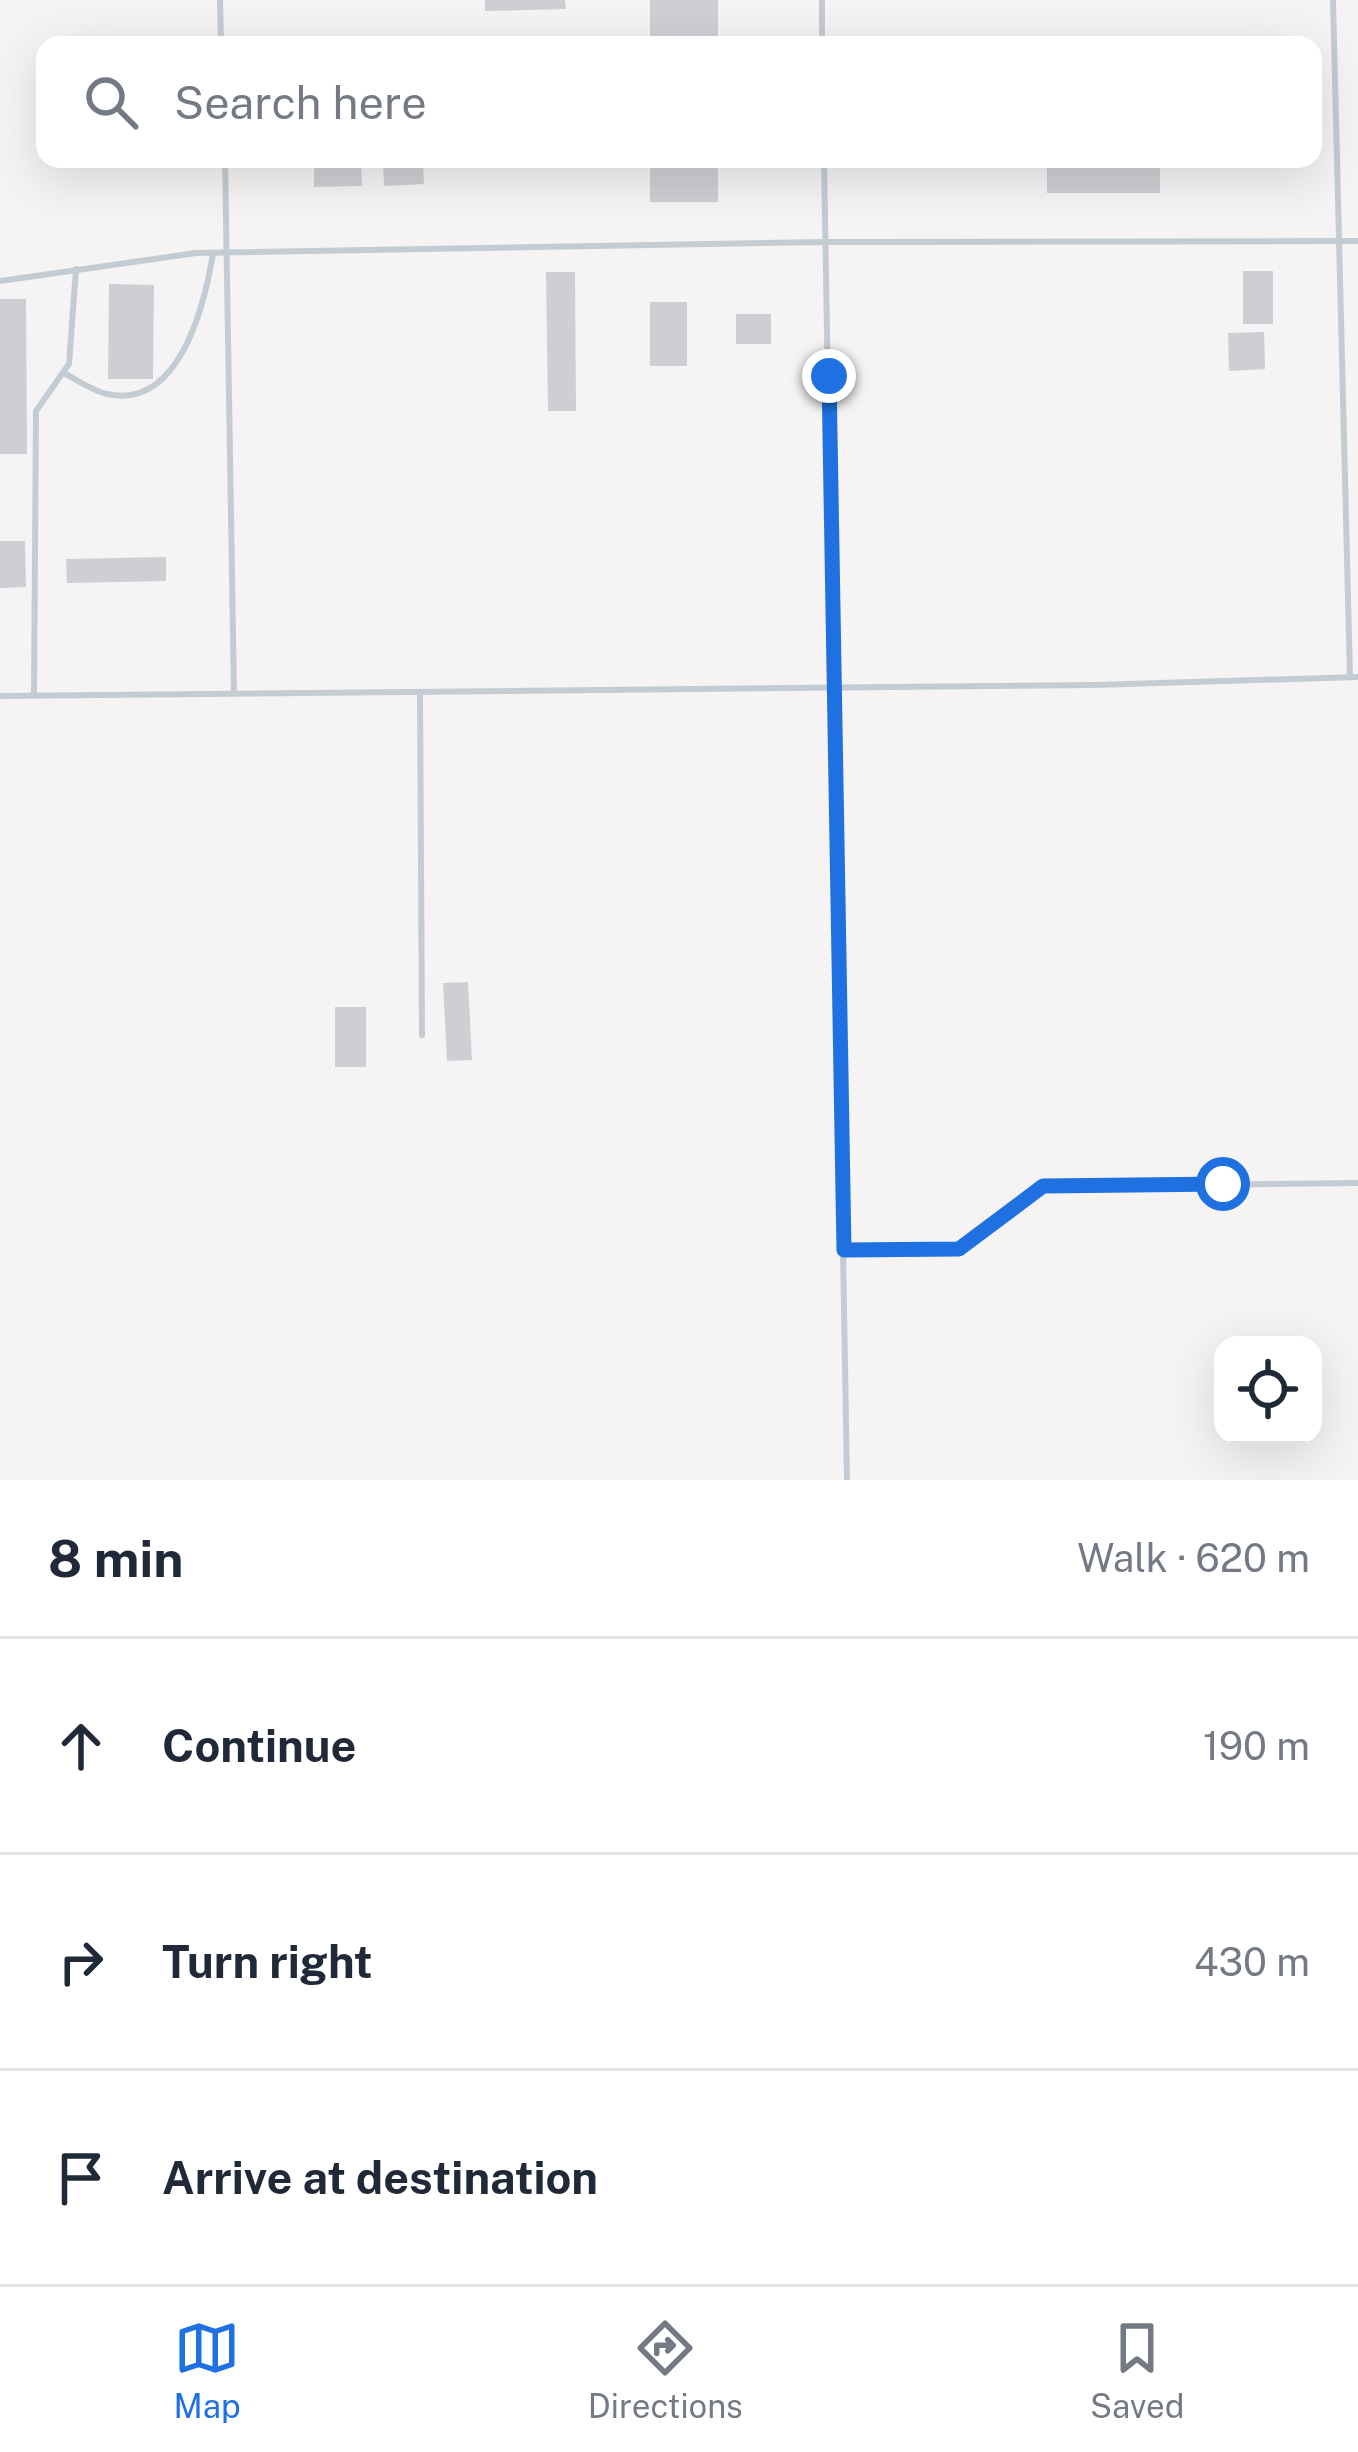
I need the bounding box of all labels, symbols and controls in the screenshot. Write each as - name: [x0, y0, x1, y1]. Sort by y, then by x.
- search box: [36, 36, 1322, 168]
- icon: search: [78, 69, 144, 135]
- text: Search here: [174, 76, 427, 129]
- route end: [802, 349, 856, 403]
- route start: [1196, 1157, 1250, 1211]
- map controls: [1214, 1336, 1322, 1444]
- button: locate: [1214, 1336, 1322, 1444]
- text: 8 min: [48, 1529, 183, 1588]
- text: Walk · 620 m: [1077, 1535, 1310, 1581]
- icon: ahead: [48, 1713, 114, 1779]
- text: Continue: [162, 1719, 356, 1772]
- text: 190 m: [1203, 1723, 1310, 1769]
- icon: right: [48, 1929, 114, 1995]
- text: Turn right: [162, 1935, 373, 1988]
- text: 430 m: [1194, 1939, 1310, 1985]
- icon: arrive: [48, 2145, 114, 2211]
- text: Arrive at destination: [162, 2151, 598, 2204]
- tab: Map: [174, 2315, 241, 2425]
- tab: Directions: [588, 2315, 743, 2425]
- tab: Saved: [1090, 2315, 1184, 2425]

